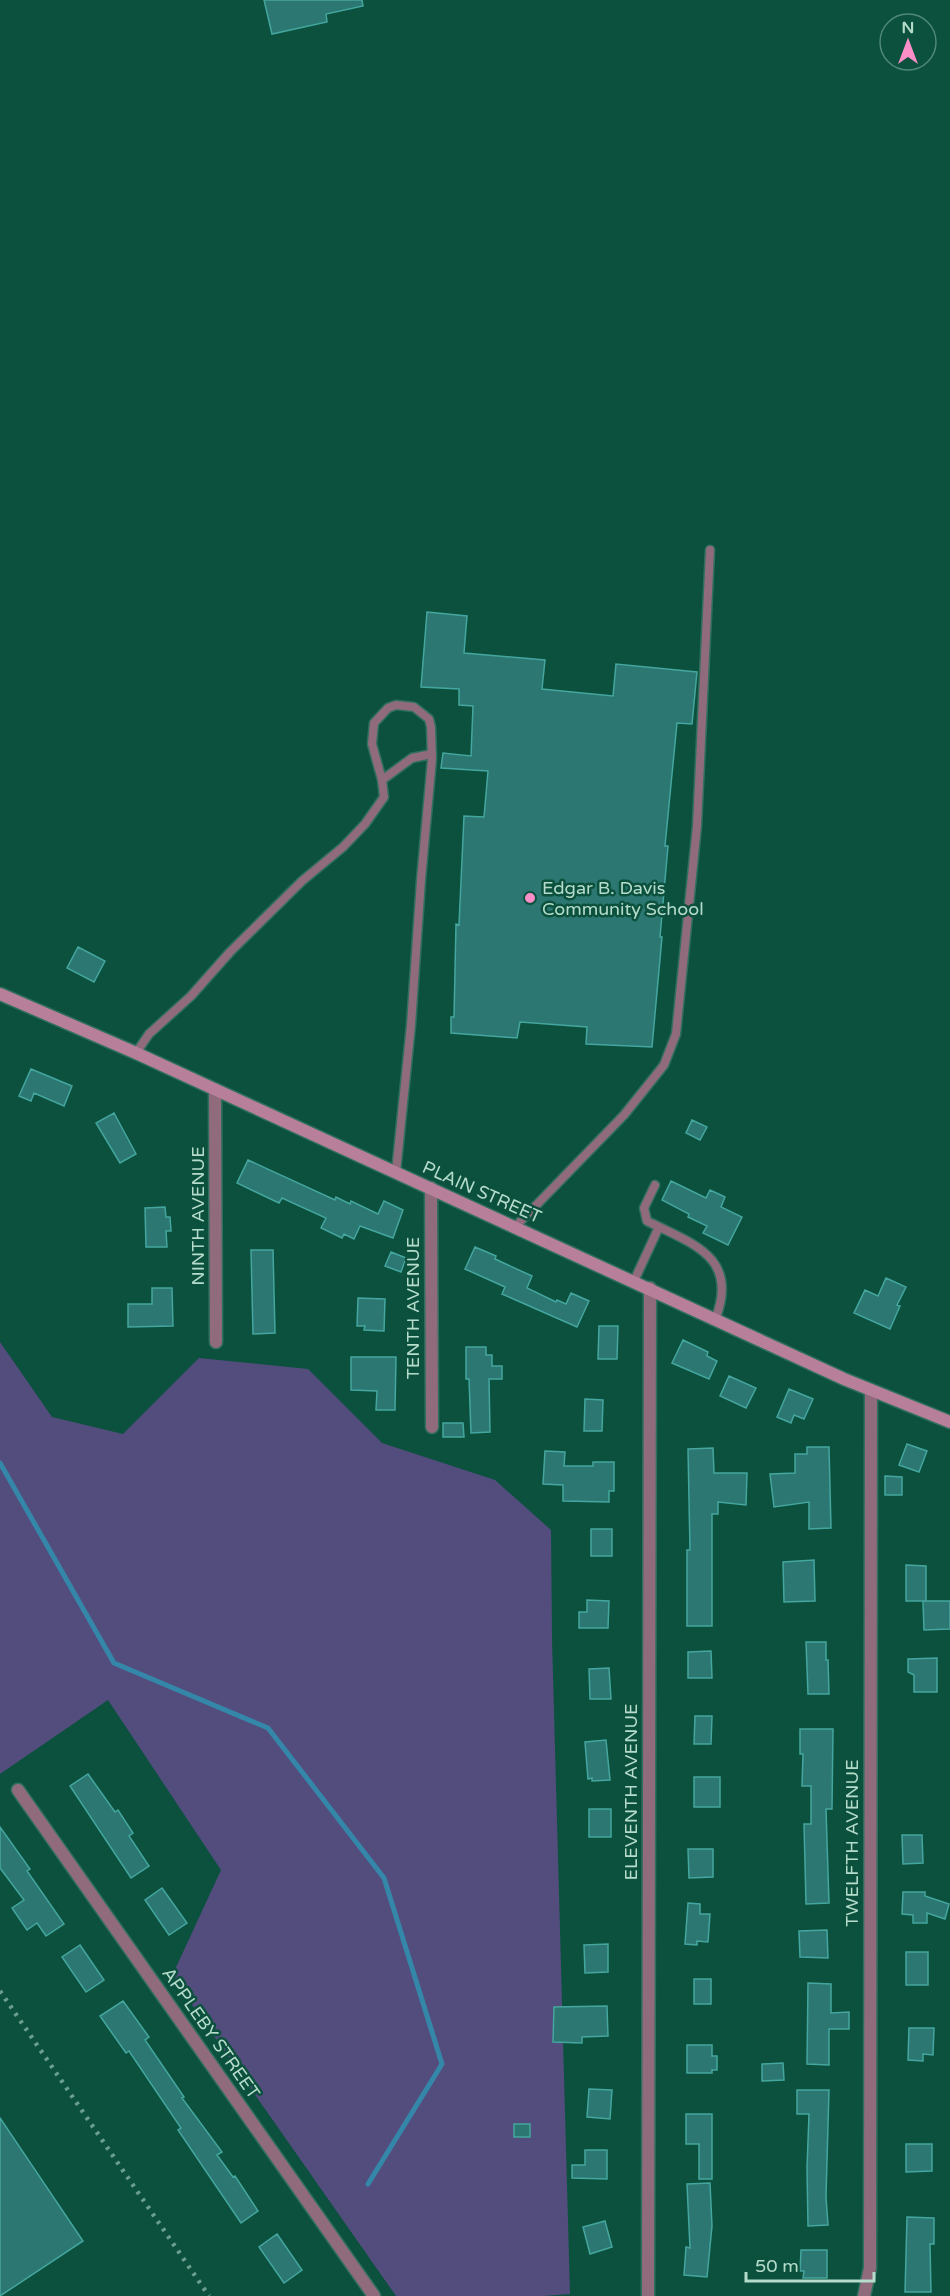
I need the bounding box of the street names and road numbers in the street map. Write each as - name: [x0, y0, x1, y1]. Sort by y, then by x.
- street label: NINTH AVENUE: [187, 1146, 209, 1286]
- street label: PLAIN STREET: [419, 1156, 545, 1228]
- street label: TENTH AVENUE: [402, 1237, 424, 1379]
- street label: ELEVENTH AVENUE: [620, 1703, 642, 1881]
- street label: TWELFTH AVENUE: [841, 1759, 863, 1927]
- street label: APPLEBY STREET: [157, 1963, 265, 2103]

